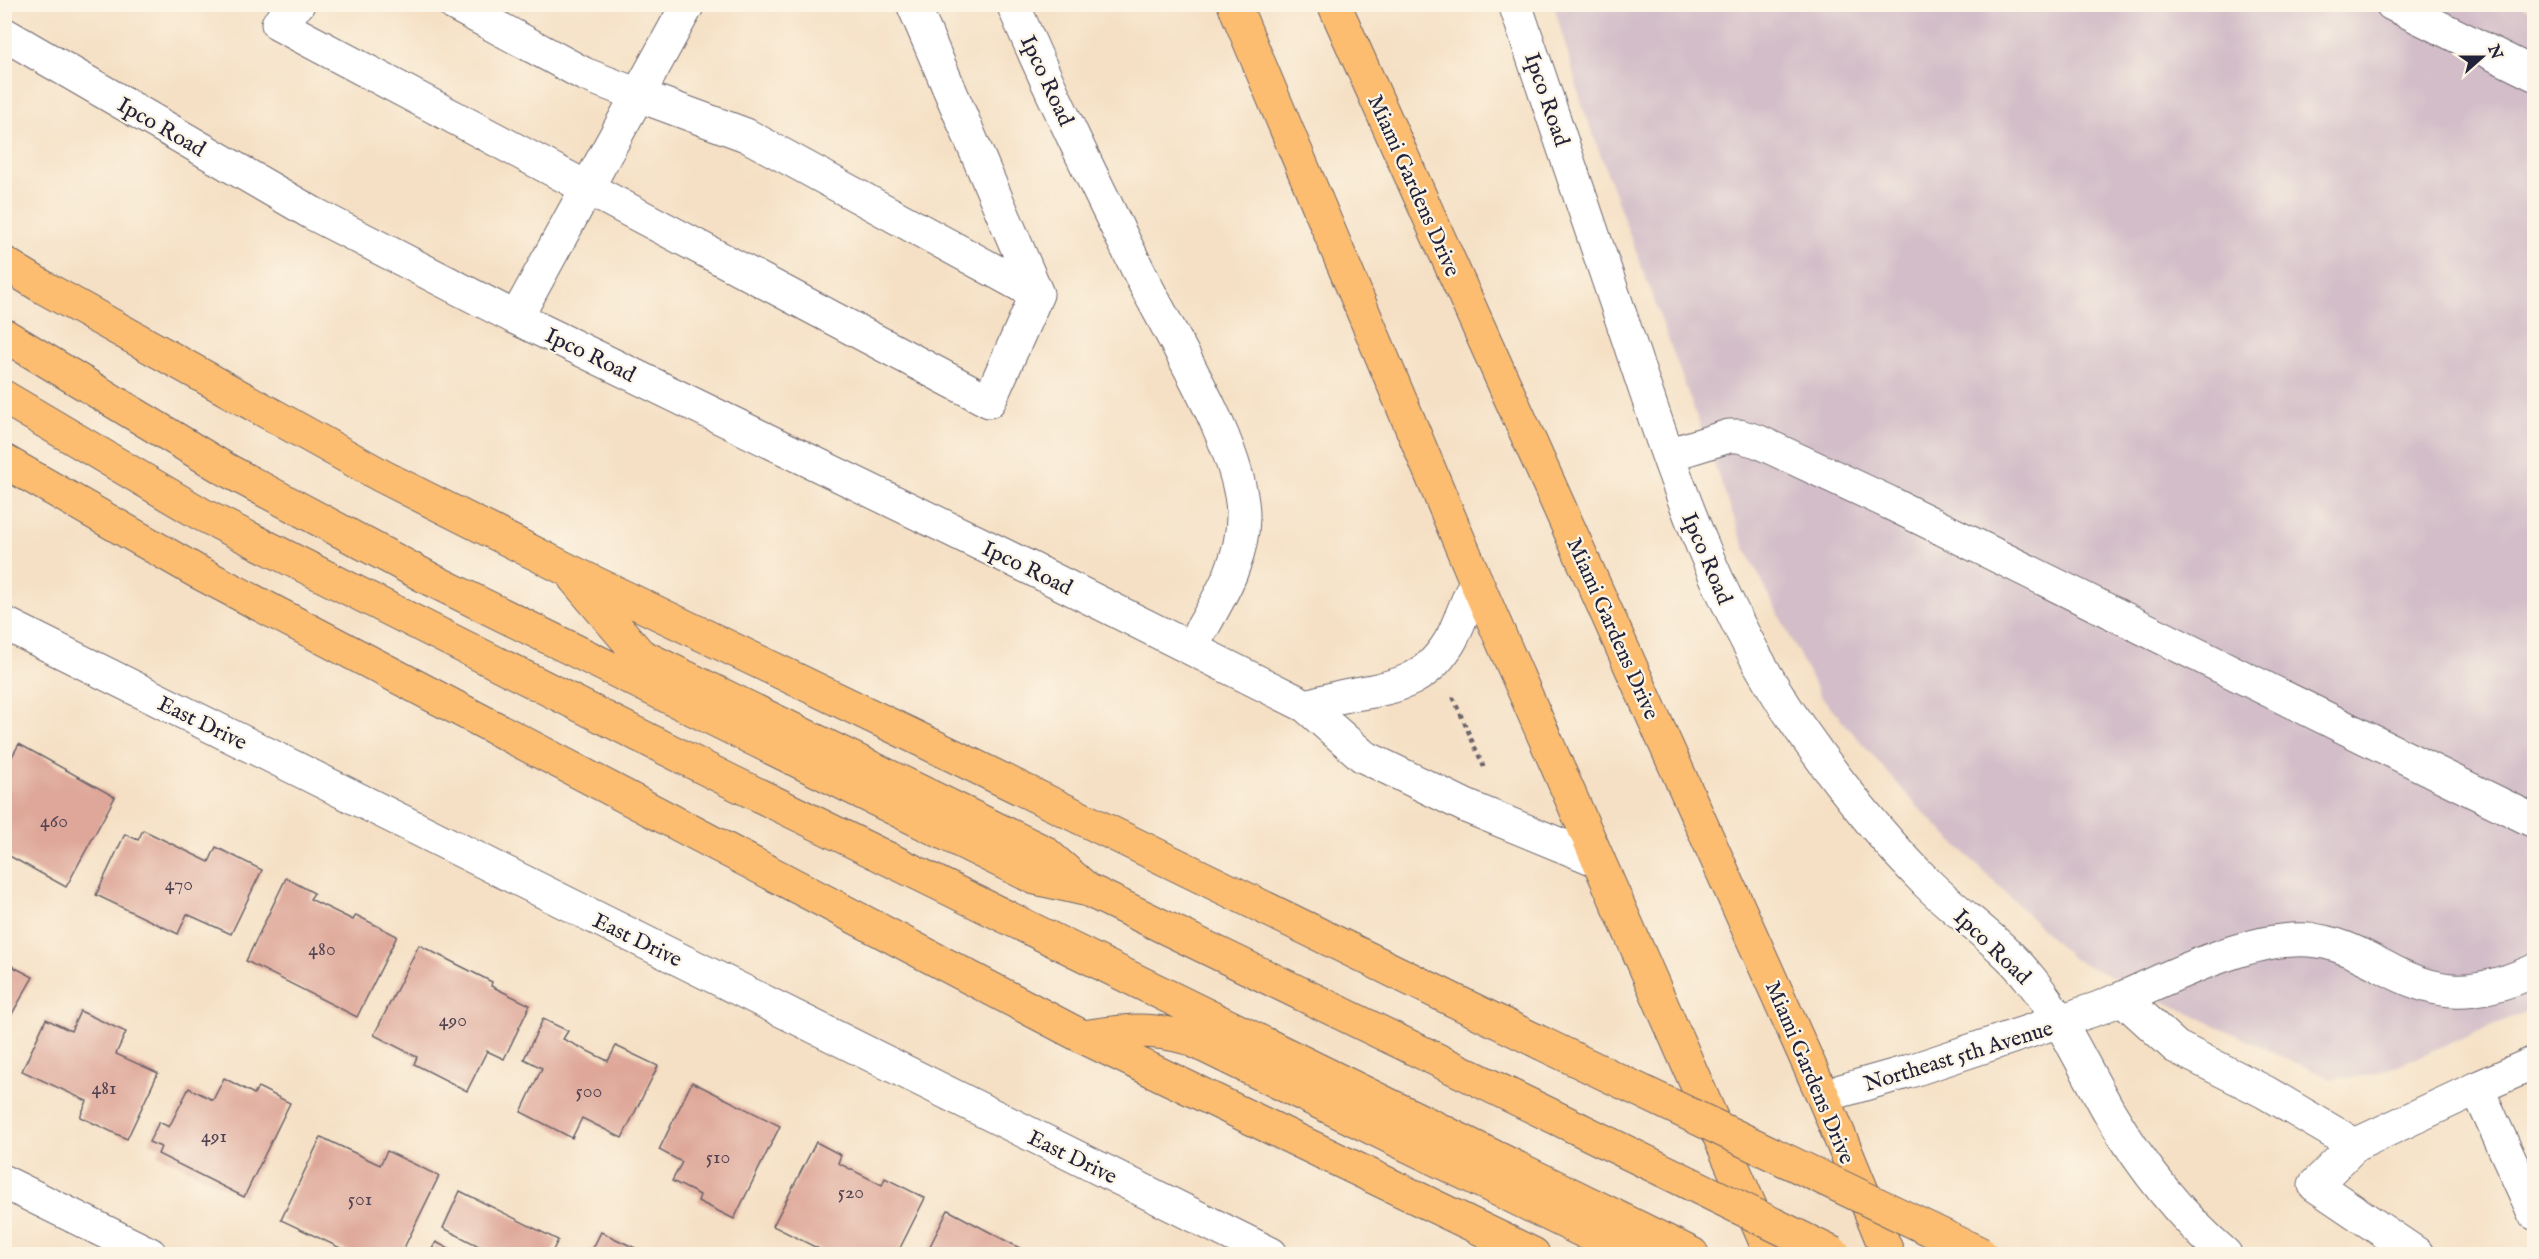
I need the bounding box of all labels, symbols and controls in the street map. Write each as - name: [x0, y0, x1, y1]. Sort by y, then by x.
- north arrow: [2452, 27, 2512, 87]
- street label: Ipco Road: [1013, 31, 1080, 131]
- text: N: [2482, 41, 2506, 63]
- street label: Ipco Road: [1517, 49, 1575, 150]
- street label: Ipco Road: [112, 91, 210, 164]
- street label: Miami Gardens Drive: [1360, 91, 1466, 281]
- street label: Ipco Road: [540, 322, 640, 390]
- street label: Ipco Road: [1674, 509, 1738, 609]
- street label: Miami Gardens Drive: [1559, 534, 1665, 724]
- street label: Ipco Road: [977, 535, 1077, 603]
- street label: East Drive: [153, 690, 251, 757]
- house number: 460: [40, 809, 68, 834]
- house number: 470: [165, 872, 193, 897]
- street label: Ipco Road: [1947, 904, 2036, 991]
- street label: East Drive: [588, 907, 686, 974]
- house number: 480: [308, 937, 336, 962]
- street label: Miami Gardens Drive: [1758, 977, 1860, 1169]
- house number: 490: [439, 1008, 467, 1033]
- street label: Northeast 5th Avenue: [1861, 1015, 2057, 1099]
- house number: 481: [91, 1076, 117, 1101]
- house number: 500: [576, 1079, 602, 1104]
- house number: 491: [201, 1124, 227, 1149]
- street label: East Drive: [1023, 1124, 1121, 1191]
- house number: 510: [706, 1145, 730, 1170]
- house number: 520: [838, 1180, 864, 1205]
- house number: 501: [348, 1187, 372, 1212]

